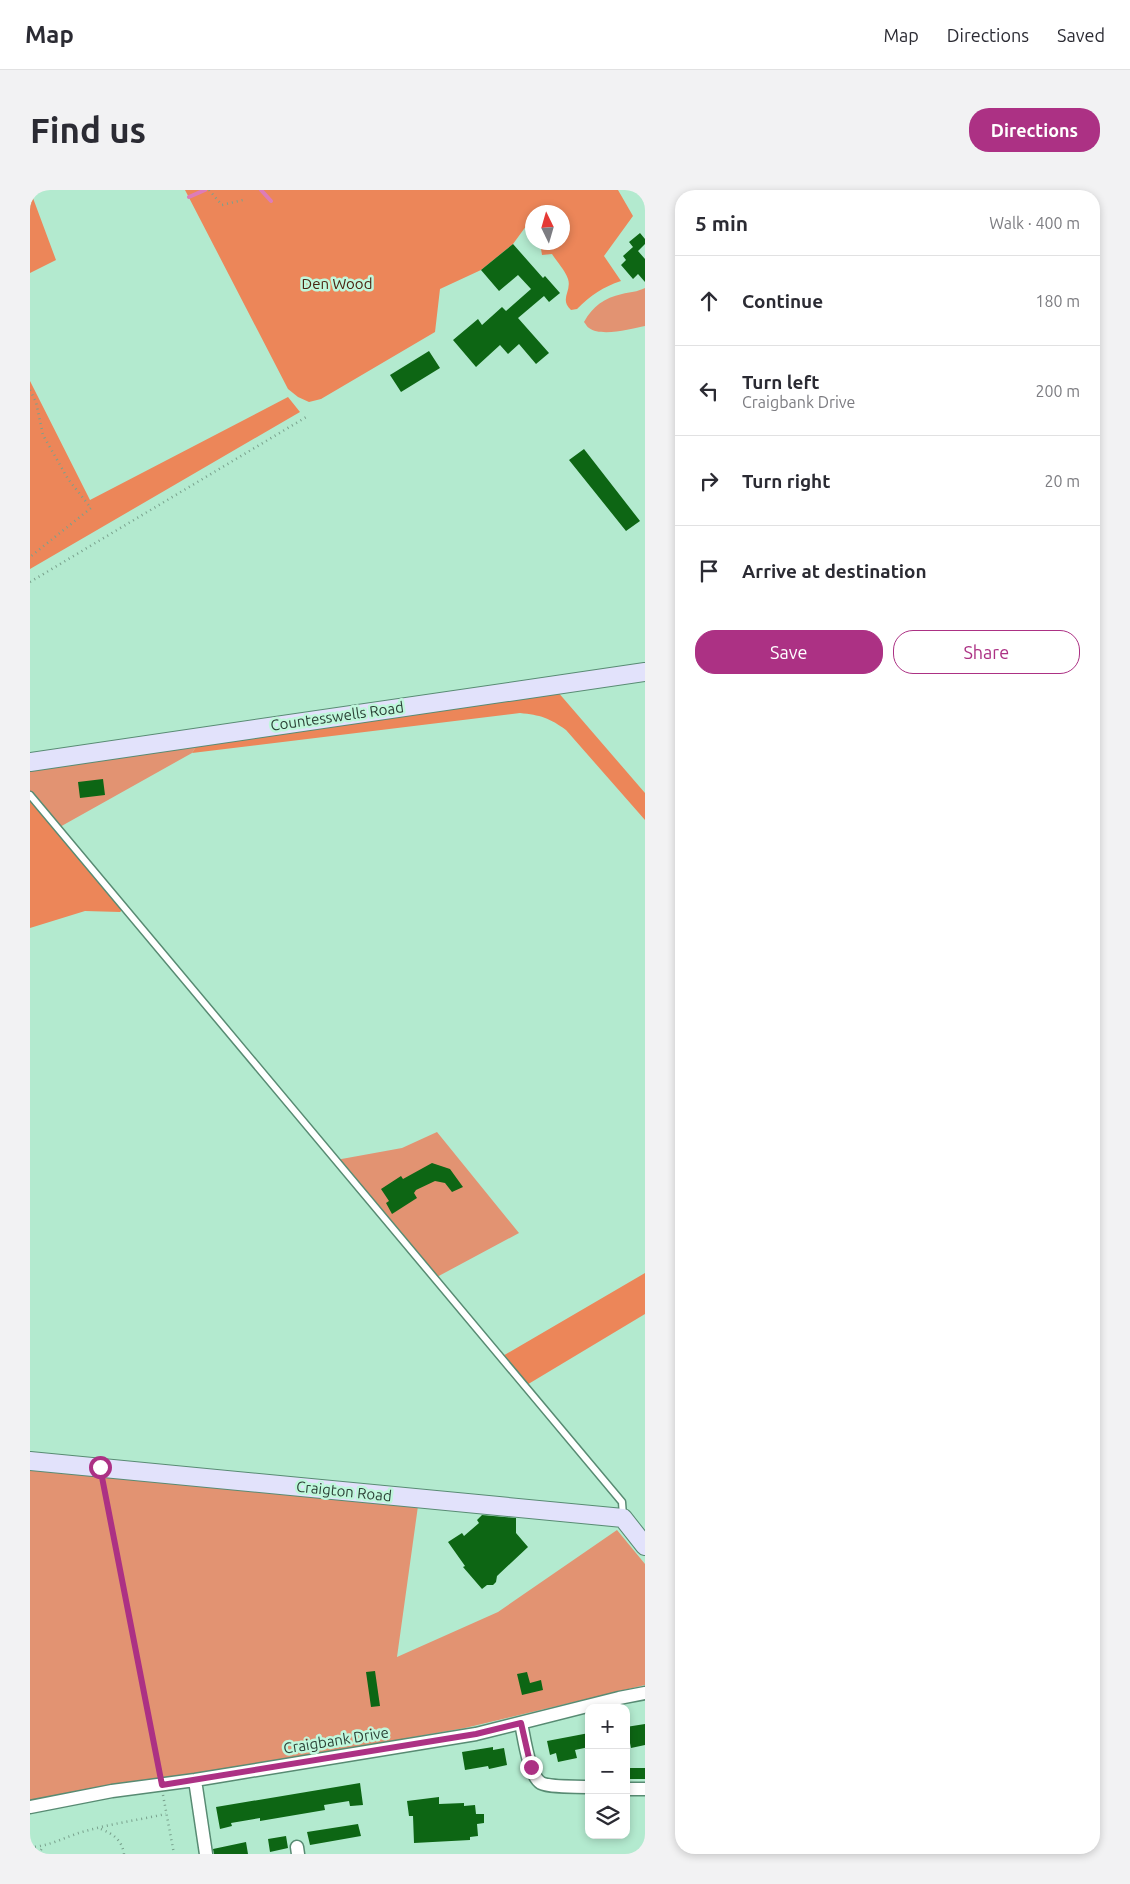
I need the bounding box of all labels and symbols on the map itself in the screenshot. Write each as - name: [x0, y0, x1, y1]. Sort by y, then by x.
- north arrow: [525, 205, 570, 250]
- park label: Den Wood: [302, 275, 372, 292]
- street label: Countesswells Road: [269, 698, 405, 734]
- route start: [89, 1456, 112, 1479]
- street label: Craigton Road: [295, 1478, 393, 1504]
- street label: Craigbank Drive: [282, 1723, 390, 1757]
- route end: [520, 1756, 543, 1779]

